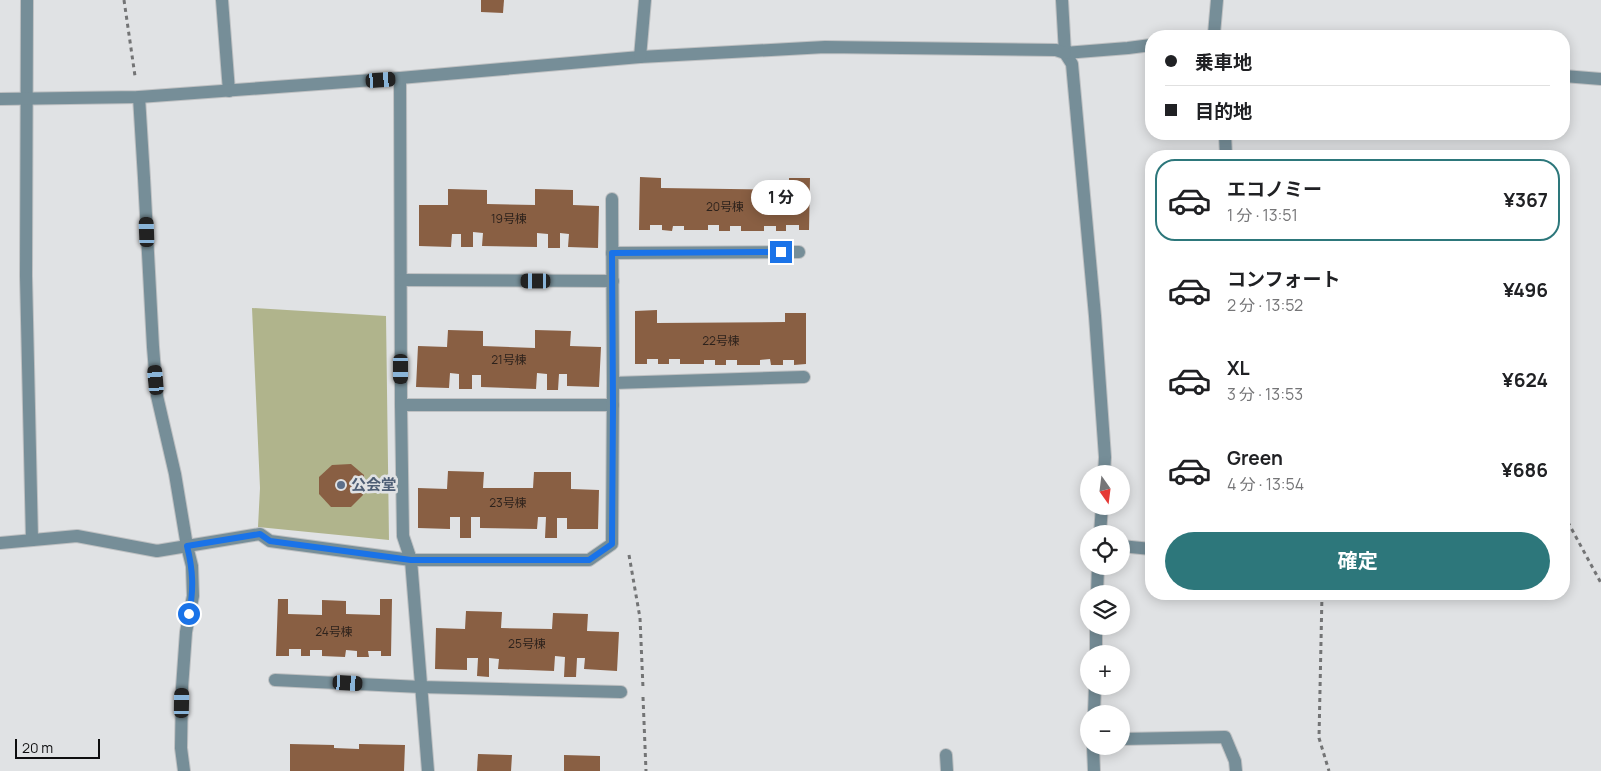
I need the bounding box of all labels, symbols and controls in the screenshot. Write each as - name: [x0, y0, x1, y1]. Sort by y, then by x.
- text: 乗車地: [1195, 49, 1252, 75]
- car: [365, 71, 396, 89]
- text: 目的地: [1195, 98, 1252, 124]
- text: エコノミー: [1227, 176, 1322, 202]
- icon: car: [1167, 178, 1212, 223]
- callout: 1 分: [751, 180, 811, 214]
- text: 1 分: [768, 186, 794, 208]
- text: ¥367: [1503, 187, 1548, 213]
- house number: 20号棟: [706, 198, 744, 215]
- text: 1 分 · 13:51: [1227, 204, 1298, 226]
- house number: 19号棟: [491, 210, 527, 227]
- car: [138, 217, 155, 247]
- route end: [770, 241, 792, 263]
- text: コンフォート: [1227, 266, 1340, 292]
- icon: car: [1167, 268, 1212, 313]
- car: [521, 274, 551, 289]
- text: ¥496: [1503, 277, 1548, 303]
- text: 2 分 · 13:52: [1227, 294, 1303, 316]
- house number: 22号棟: [702, 332, 740, 349]
- house number: 21号棟: [491, 351, 527, 368]
- car: [393, 354, 408, 384]
- text: XL: [1227, 355, 1250, 381]
- icon: car: [1167, 358, 1212, 403]
- car: [147, 364, 164, 396]
- text: ¥624: [1502, 367, 1548, 393]
- text: 3 分 · 13:53: [1227, 383, 1303, 405]
- text: Green: [1227, 445, 1283, 471]
- icon: car: [1167, 448, 1212, 493]
- text: ¥686: [1501, 457, 1548, 483]
- north arrow: [1080, 465, 1130, 515]
- map controls: [1080, 465, 1130, 755]
- text: 4 分 · 13:54: [1227, 473, 1304, 495]
- place label: 公会堂: [351, 474, 396, 495]
- marker: 公会堂: [335, 479, 347, 491]
- house number: 23号棟: [489, 494, 527, 511]
- button: locate: [1080, 525, 1130, 575]
- button: 確定: [1165, 532, 1550, 590]
- button: layers: [1080, 585, 1130, 635]
- route start: [178, 603, 200, 625]
- house number: 24号棟: [315, 623, 353, 640]
- house number: 25号棟: [508, 635, 546, 652]
- button: +: [1080, 645, 1130, 695]
- car: [332, 675, 363, 691]
- car: [174, 688, 189, 718]
- button: −: [1080, 705, 1130, 755]
- scale bar: [15, 736, 100, 759]
- text: 20 m: [22, 738, 53, 757]

